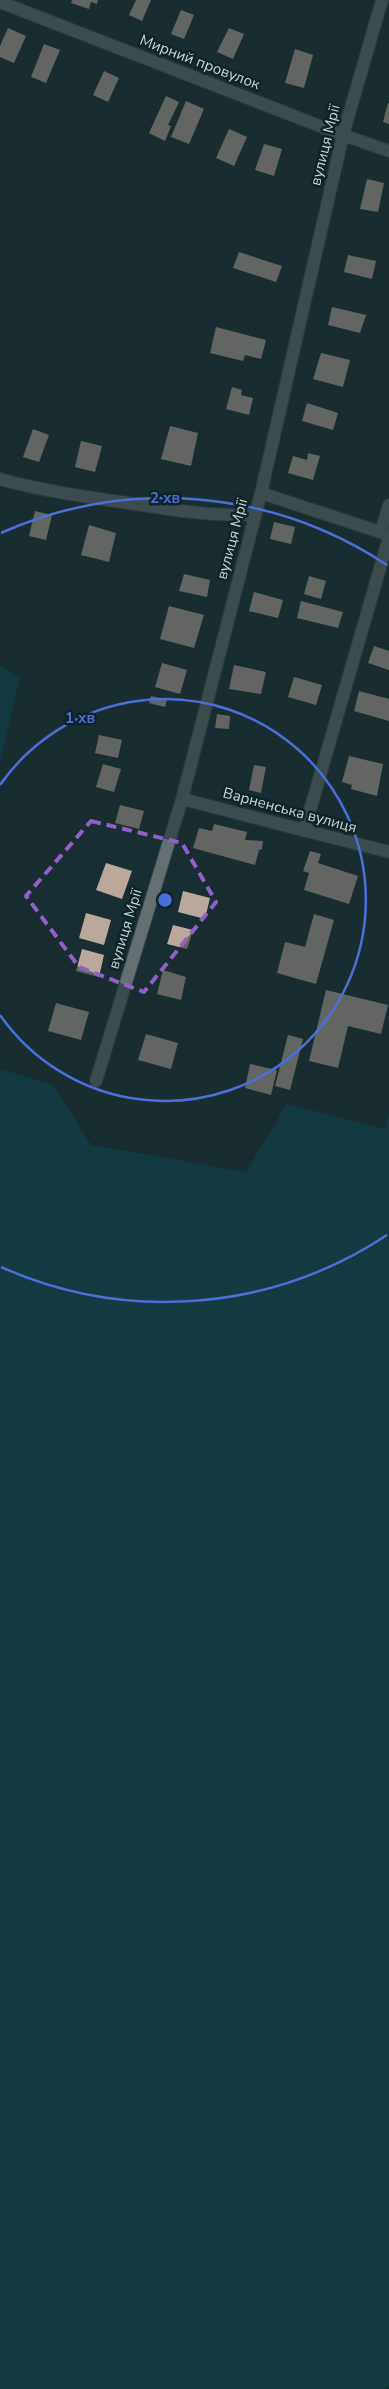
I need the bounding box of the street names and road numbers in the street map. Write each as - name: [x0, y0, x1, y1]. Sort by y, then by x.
- street label: Мирний провулок: [137, 30, 263, 94]
- street label: вулиця Мрії: [305, 102, 345, 188]
- street label: вулиця Мрії: [212, 496, 252, 582]
- street label: Варненська вулиця: [221, 782, 359, 838]
- street label: вулиця Мрії: [103, 886, 147, 972]

